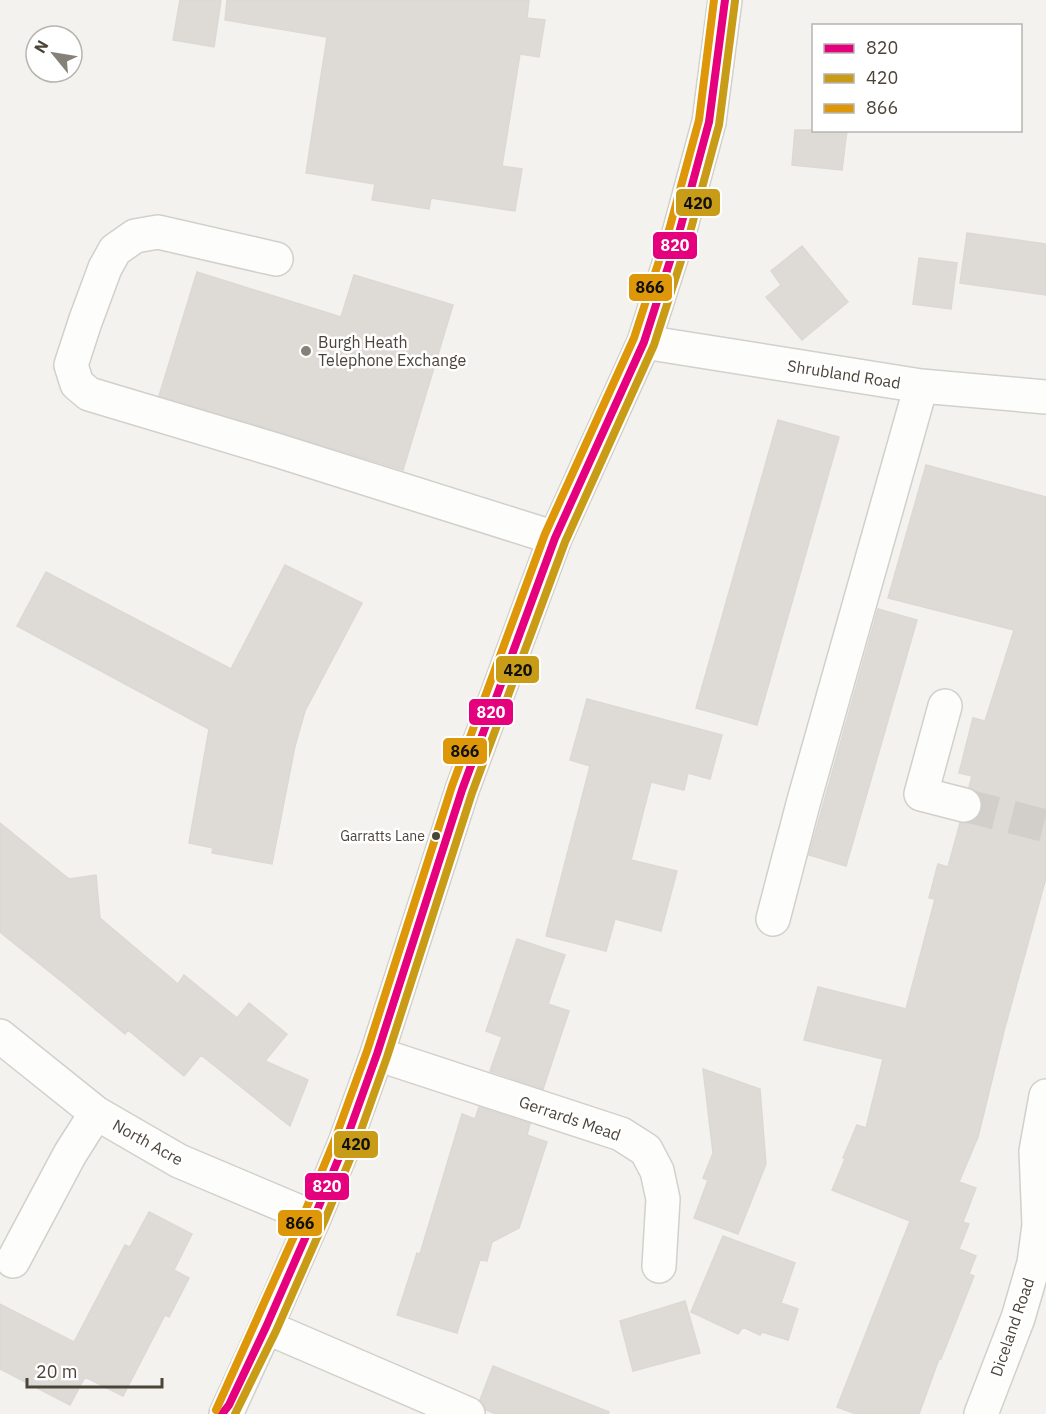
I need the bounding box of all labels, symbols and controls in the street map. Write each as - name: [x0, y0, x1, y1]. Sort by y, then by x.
- north arrow: [24, 24, 84, 84]
- legend: [812, 24, 1022, 132]
- text: N: [29, 36, 53, 57]
- text: 820: [866, 36, 898, 59]
- text: 420: [866, 66, 898, 89]
- text: 866: [866, 96, 898, 119]
- line badge: 420: [675, 188, 721, 217]
- text: 420: [684, 193, 713, 213]
- line badge: 820: [652, 231, 698, 260]
- text: 820: [661, 235, 690, 255]
- line badge: 866: [628, 273, 673, 302]
- text: 866: [636, 277, 665, 297]
- place label: Burgh Heath Telephone Exchange: [318, 332, 466, 370]
- marker: Burgh Heath Telephone Exchange: [299, 344, 313, 358]
- street label: Shrubland Road: [786, 355, 902, 393]
- line badge: 420: [495, 655, 540, 684]
- text: 420: [504, 660, 533, 680]
- line badge: 820: [468, 698, 514, 726]
- text: 820: [477, 702, 506, 722]
- line badge: 866: [442, 737, 488, 765]
- text: 866: [451, 741, 480, 761]
- place label: Garratts Lane: [340, 827, 425, 845]
- marker: Garratts Lane: [430, 830, 442, 842]
- street label: Gerrards Mead: [516, 1091, 624, 1145]
- street label: North Acre: [109, 1114, 187, 1170]
- line badge: 420: [333, 1130, 379, 1159]
- text: 420: [342, 1134, 371, 1154]
- line badge: 820: [304, 1172, 350, 1201]
- text: 820: [313, 1176, 342, 1196]
- line badge: 866: [277, 1209, 323, 1237]
- text: 866: [286, 1213, 315, 1233]
- street label: Diceland Road: [986, 1275, 1038, 1379]
- scale bar: [27, 1351, 162, 1389]
- text: 20 m: [36, 1360, 78, 1383]

